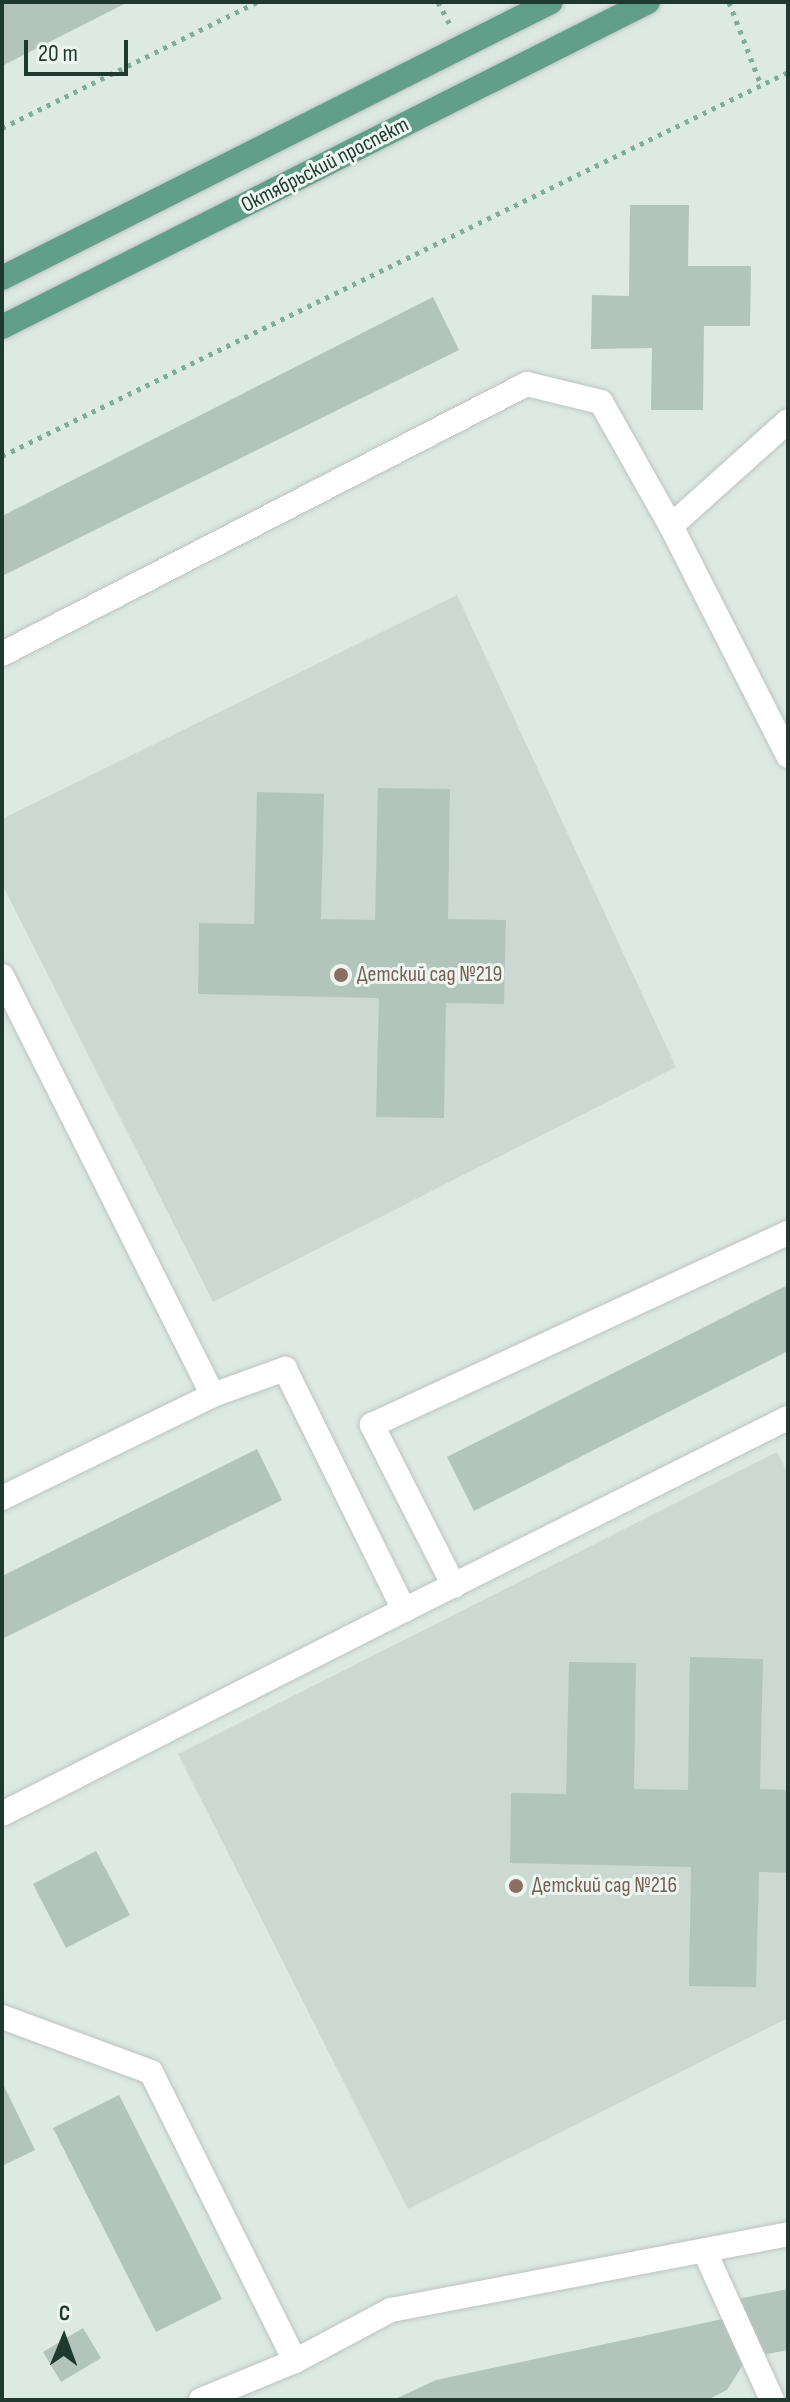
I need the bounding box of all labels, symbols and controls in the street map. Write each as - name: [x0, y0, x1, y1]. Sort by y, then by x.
- scale bar: [28, 24, 132, 74]
- text: 20 m: [38, 39, 78, 68]
- street label: Октябрьский проспект: [237, 111, 413, 219]
- place label: Детский сад №219: [357, 962, 502, 988]
- marker: Детский сад №219: [332, 966, 350, 984]
- place label: Детский сад №216: [532, 1873, 677, 1899]
- marker: Детский сад №216: [507, 1877, 525, 1895]
- north arrow: [24, 2298, 104, 2378]
- text: С: [59, 2300, 70, 2327]

